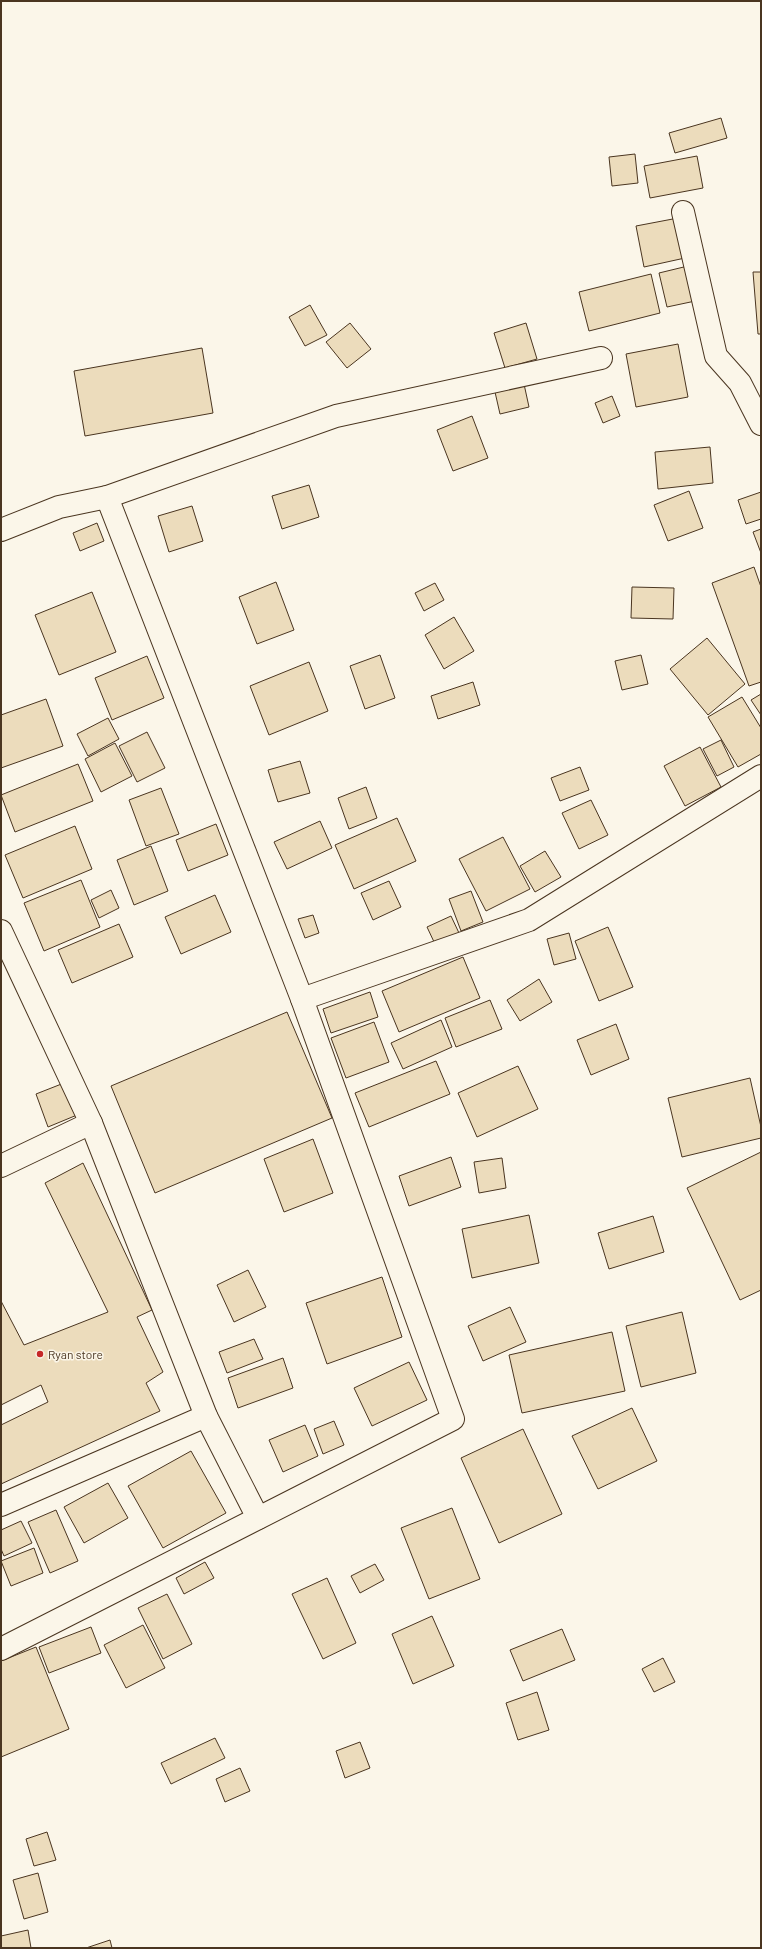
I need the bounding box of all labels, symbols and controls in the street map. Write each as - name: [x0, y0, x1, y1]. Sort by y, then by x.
- place label: Ryan store: [48, 1347, 103, 1361]
- marker: Ryan store: [35, 1349, 45, 1359]

